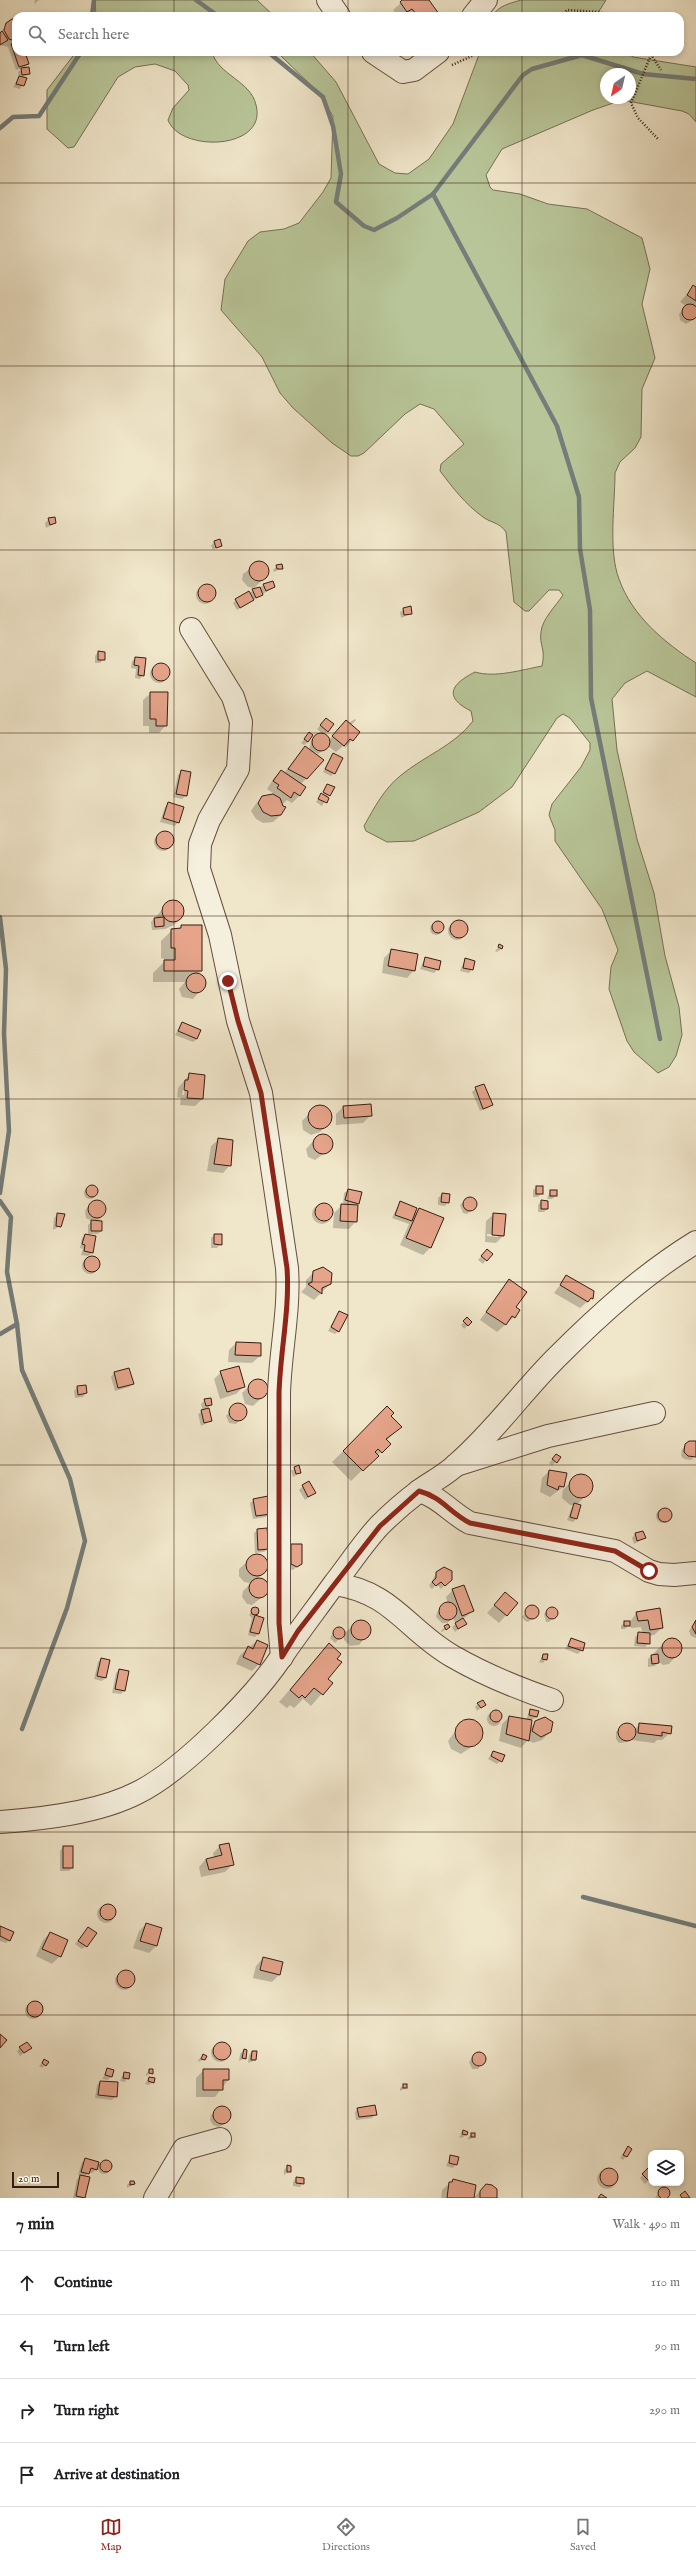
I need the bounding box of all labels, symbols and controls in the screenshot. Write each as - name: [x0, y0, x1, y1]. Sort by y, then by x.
- search box: [12, 12, 684, 56]
- icon: search: [26, 23, 48, 45]
- text: Search here: [58, 25, 129, 44]
- north arrow: [600, 68, 636, 104]
- route end: [219, 972, 237, 990]
- route start: [640, 1562, 658, 1580]
- map controls: [648, 2150, 684, 2186]
- button: layers: [648, 2150, 684, 2186]
- scale bar: [12, 2170, 59, 2189]
- text: 20 m: [18, 2172, 39, 2186]
- text: 7 min: [16, 2214, 54, 2235]
- text: Walk · 490 m: [612, 2216, 680, 2233]
- icon: ahead: [16, 2272, 38, 2294]
- text: Continue: [54, 2273, 112, 2292]
- text: 110 m: [651, 2274, 680, 2291]
- icon: left: [16, 2336, 38, 2358]
- text: Turn left: [54, 2337, 110, 2356]
- text: 90 m: [655, 2338, 680, 2355]
- icon: right: [16, 2400, 38, 2422]
- text: Turn right: [54, 2401, 119, 2420]
- text: 290 m: [649, 2402, 680, 2419]
- icon: arrive: [16, 2464, 38, 2486]
- text: Arrive at destination: [54, 2465, 180, 2484]
- tab: Map: [100, 2516, 122, 2554]
- tab: Directions: [322, 2516, 370, 2554]
- tab: Saved: [570, 2516, 596, 2554]

